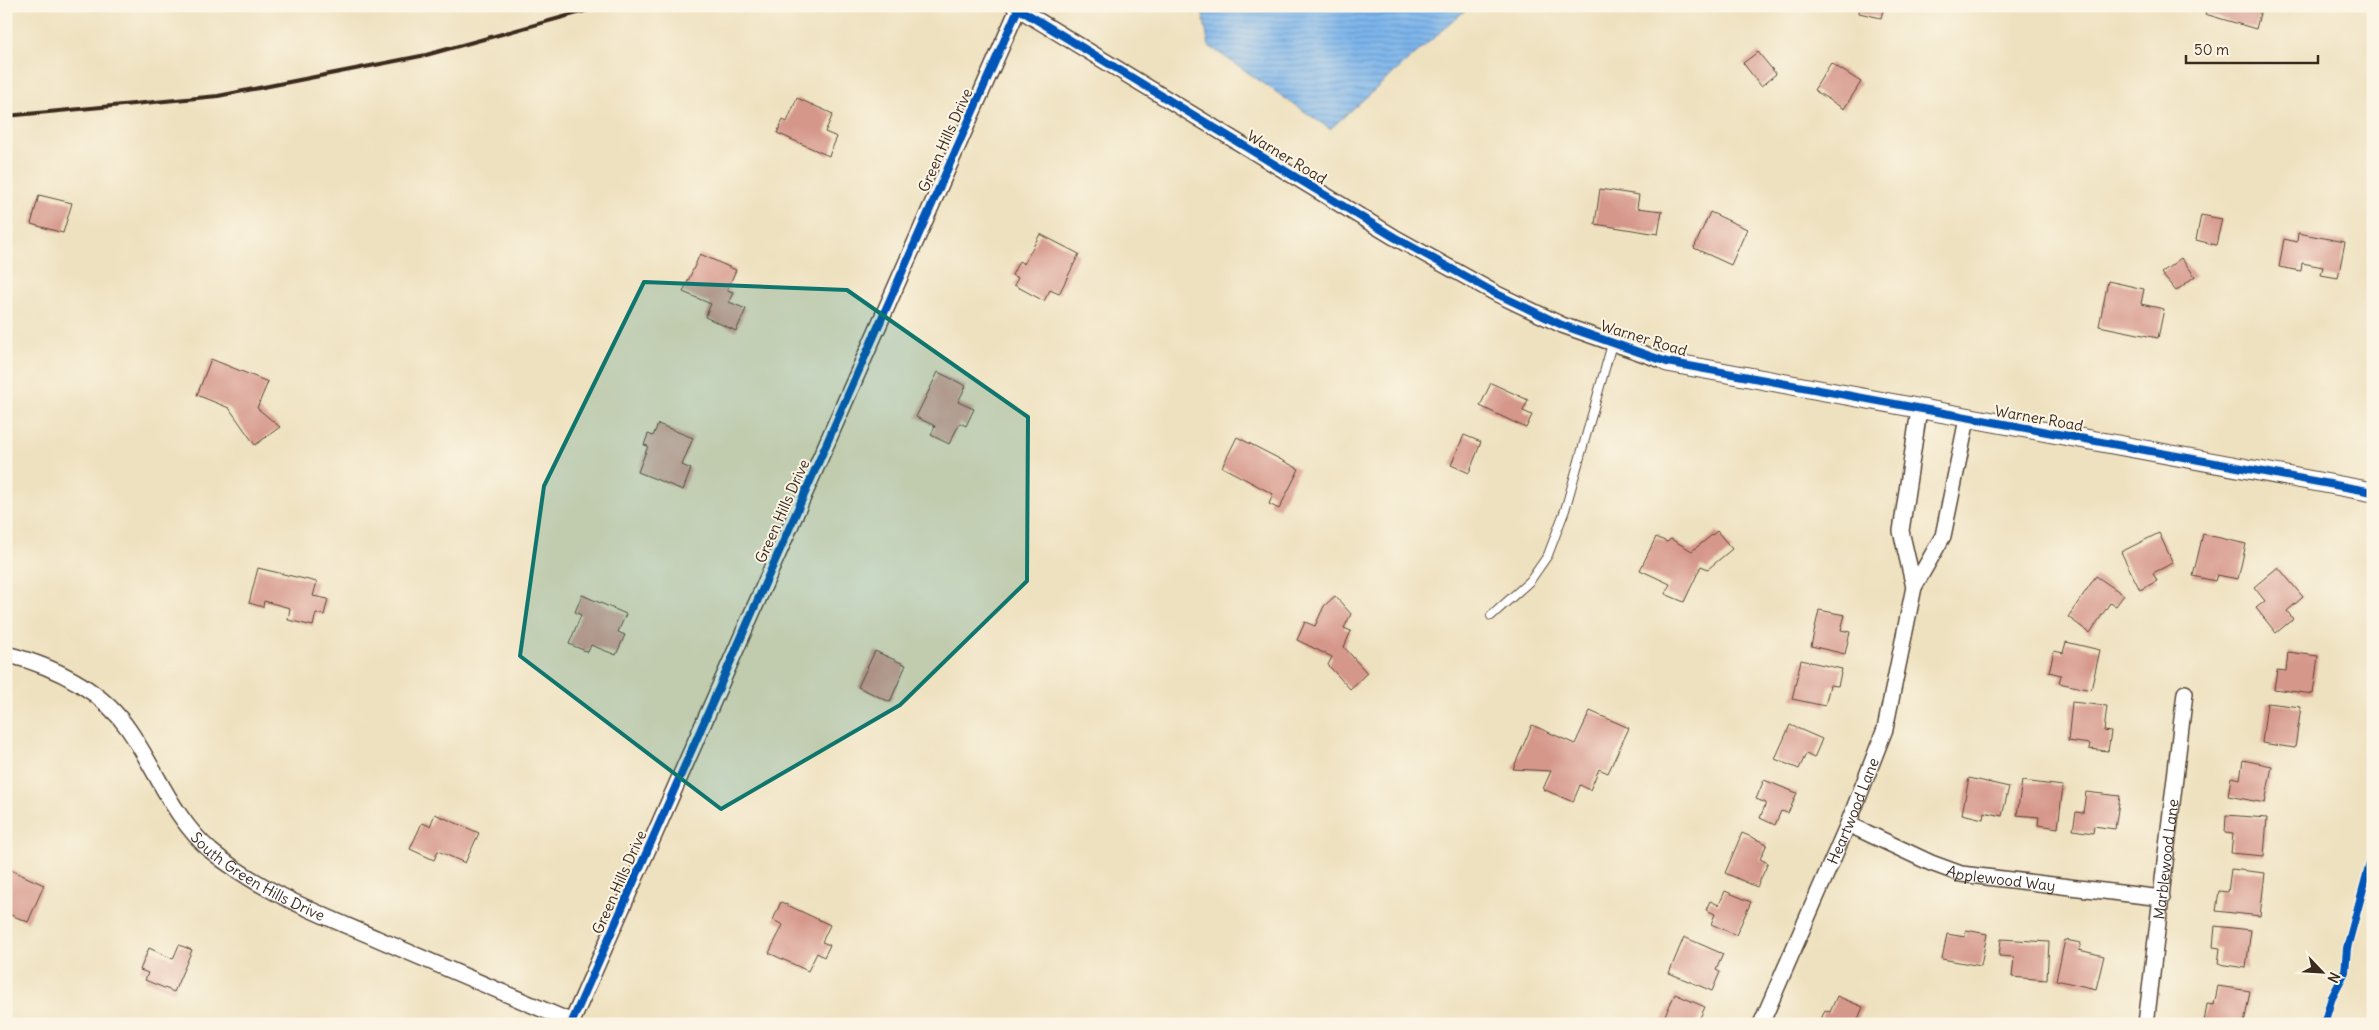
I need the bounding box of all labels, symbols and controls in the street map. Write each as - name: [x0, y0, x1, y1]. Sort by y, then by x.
- scale bar: [2186, 32, 2319, 64]
- text: 50 m: [2194, 40, 2229, 59]
- street label: Green Hills Drive: [914, 85, 976, 195]
- street label: Warner Road: [1244, 126, 1330, 188]
- street label: Warner Road: [1598, 316, 1690, 360]
- street label: Warner Road: [1993, 401, 2085, 435]
- street label: Green Hills Drive: [751, 456, 813, 566]
- street label: Heartwood Lane: [1822, 755, 1882, 867]
- street label: Marblewood Lane: [2149, 798, 2182, 920]
- street label: Green Hills Drive: [588, 827, 650, 937]
- street label: South Green Hills Drive: [187, 828, 328, 925]
- street label: Applewood Way: [1944, 860, 2057, 895]
- north arrow: [2296, 948, 2346, 998]
- text: N: [2324, 969, 2344, 986]

